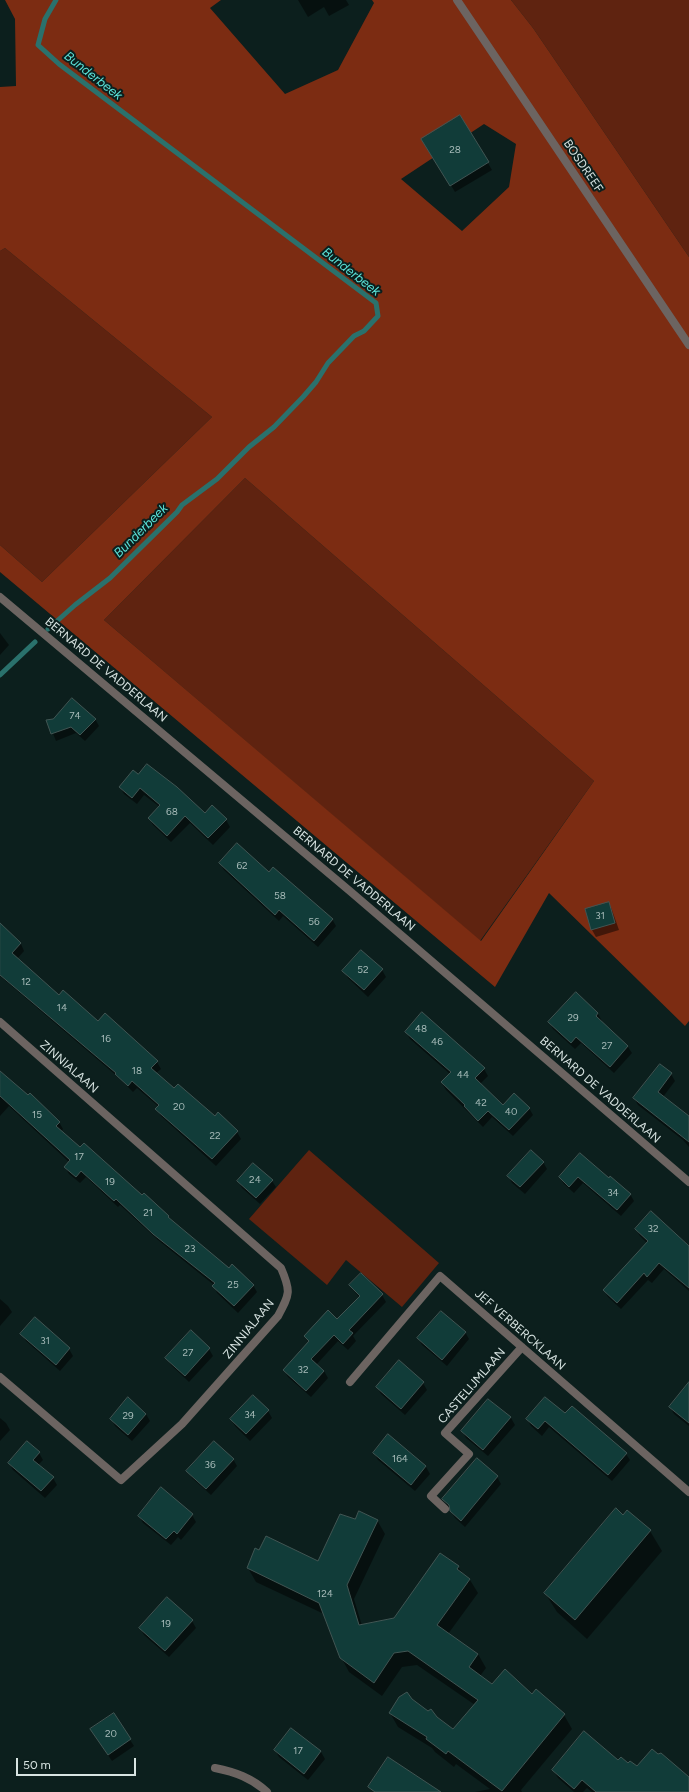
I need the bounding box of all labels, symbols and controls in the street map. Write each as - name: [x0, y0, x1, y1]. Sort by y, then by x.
- water label: Bunderbeek: [61, 48, 125, 104]
- street label: BOSDREEF: [560, 137, 606, 195]
- house number: 28: [449, 144, 461, 156]
- water label: Bunderbeek: [319, 244, 383, 300]
- water label: Bunderbeek: [111, 501, 171, 561]
- street label: BERNARD DE VADDERLAAN: [42, 615, 170, 725]
- house number: 74: [69, 710, 81, 722]
- house number: 68: [166, 806, 178, 818]
- street label: BERNARD DE VADDERLAAN: [290, 824, 418, 934]
- house number: 62: [236, 860, 248, 872]
- house number: 58: [274, 890, 286, 902]
- house number: 31: [595, 910, 605, 922]
- house number: 56: [308, 916, 320, 928]
- house number: 52: [357, 964, 369, 976]
- house number: 12: [21, 976, 31, 988]
- house number: 14: [57, 1002, 67, 1014]
- house number: 29: [567, 1012, 579, 1024]
- house number: 48: [415, 1023, 427, 1035]
- house number: 16: [101, 1033, 111, 1045]
- street label: BERNARD DE VADDERLAAN: [537, 1034, 663, 1146]
- house number: 46: [431, 1036, 443, 1048]
- street label: ZINNIALAAN: [37, 1038, 101, 1096]
- house number: 27: [602, 1040, 612, 1052]
- house number: 18: [132, 1065, 142, 1077]
- house number: 44: [457, 1069, 469, 1081]
- house number: 42: [475, 1097, 487, 1109]
- house number: 20: [173, 1101, 185, 1113]
- house number: 40: [505, 1106, 517, 1118]
- house number: 15: [32, 1109, 42, 1121]
- house number: 22: [209, 1130, 221, 1142]
- house number: 17: [74, 1151, 84, 1163]
- house number: 24: [249, 1174, 261, 1186]
- house number: 19: [105, 1176, 115, 1188]
- house number: 34: [607, 1187, 619, 1199]
- house number: 21: [143, 1207, 153, 1219]
- house number: 32: [647, 1223, 659, 1235]
- house number: 23: [184, 1243, 196, 1255]
- house number: 25: [227, 1279, 239, 1291]
- street label: JEF VERBERCKLAAN: [472, 1287, 568, 1373]
- street label: ZINNIALAAN: [221, 1296, 277, 1362]
- house number: 31: [40, 1335, 50, 1347]
- street label: CASTELIJMLAAN: [435, 1345, 509, 1427]
- house number: 27: [183, 1347, 193, 1359]
- house number: 32: [297, 1364, 309, 1376]
- house number: 34: [244, 1409, 256, 1421]
- house number: 29: [122, 1410, 134, 1422]
- house number: 164: [392, 1453, 408, 1465]
- house number: 36: [204, 1459, 216, 1471]
- house number: 124: [317, 1588, 333, 1600]
- house number: 19: [161, 1618, 171, 1630]
- house number: 20: [105, 1728, 117, 1740]
- house number: 17: [293, 1745, 303, 1757]
- scale bar: [18, 1750, 138, 1776]
- text: 50 m: [23, 1758, 51, 1772]

